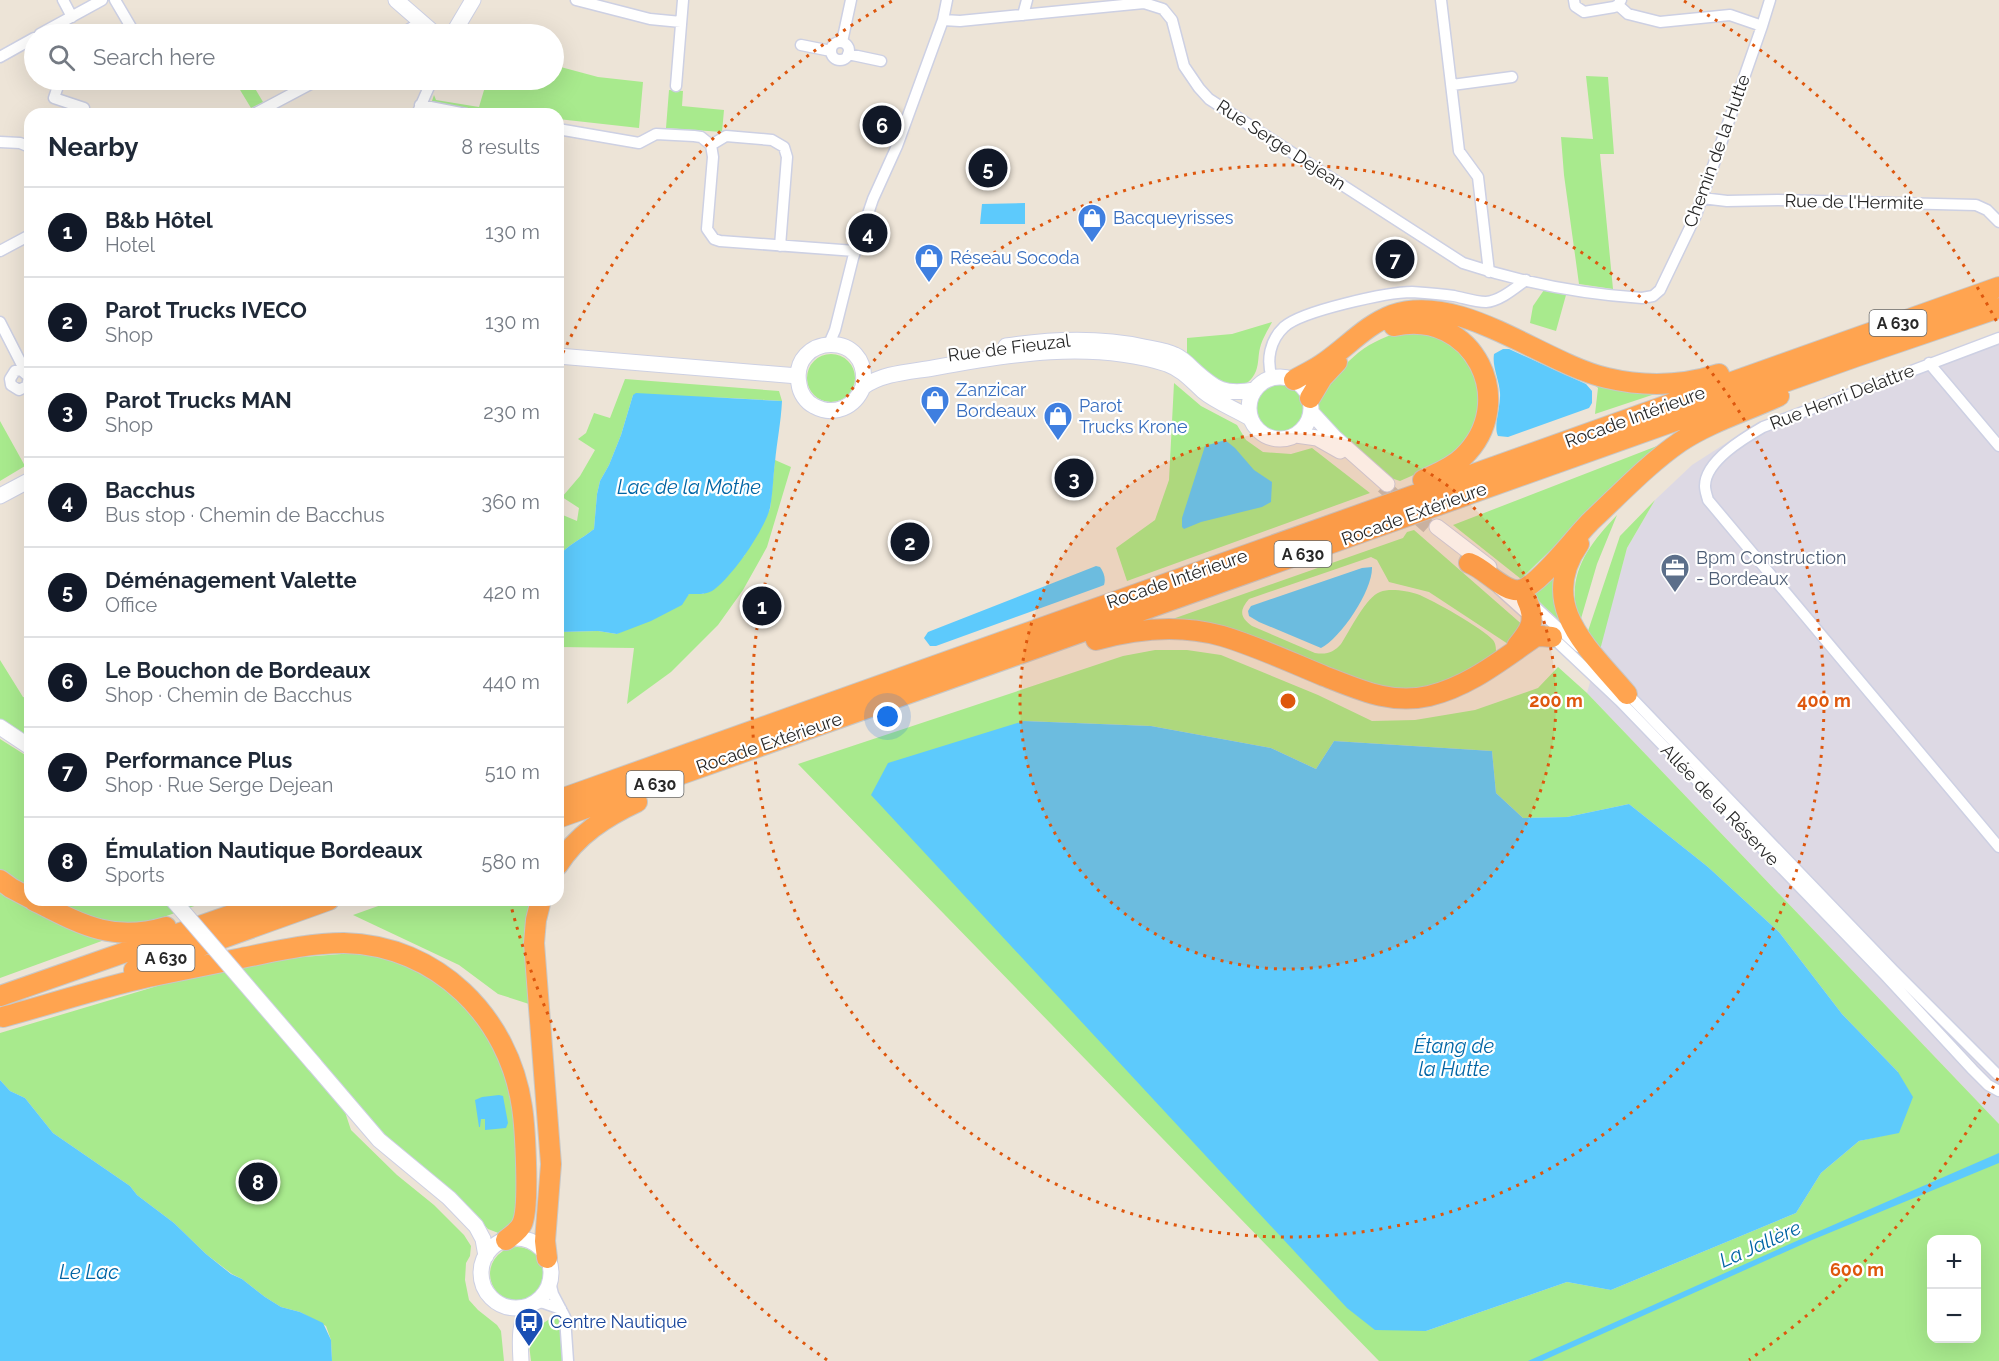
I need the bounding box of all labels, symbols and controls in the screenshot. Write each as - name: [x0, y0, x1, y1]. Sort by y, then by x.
- search box: [24, 24, 564, 90]
- icon: search: [45, 41, 78, 74]
- text: Search here: [93, 44, 215, 70]
- street label: Chemin de la Hutte: [1679, 71, 1754, 230]
- street label: Rue Serge Dejean: [1213, 95, 1350, 194]
- pin: 6: [862, 102, 902, 148]
- text: Nearby: [48, 132, 138, 162]
- text: 8 results: [461, 135, 540, 159]
- pin: 5: [968, 146, 1008, 190]
- street label: Rue de l'Hermite: [1784, 190, 1924, 213]
- shop icon: Bacqueyrisses: [1076, 202, 1108, 244]
- text: B&b Hôtel: [105, 207, 213, 233]
- place label: Bacqueyrisses: [1113, 207, 1234, 228]
- pin: 4: [848, 210, 888, 256]
- text: 1: [63, 220, 72, 244]
- text: 130 m: [485, 220, 540, 244]
- text: Hotel: [105, 233, 155, 257]
- pin: 7: [1376, 236, 1414, 282]
- shop icon: Réseau Socoda: [913, 242, 945, 284]
- place label: Réseau Socoda: [950, 247, 1080, 268]
- text: Parot Trucks IVECO: [105, 297, 307, 323]
- text: 2: [62, 310, 73, 334]
- text: 130 m: [485, 310, 540, 334]
- road number: A 630: [1870, 310, 1926, 336]
- text: Shop: [105, 323, 153, 347]
- street label: Rue de Fieuzal: [947, 330, 1071, 365]
- street label: Rue Henri Delattre: [1767, 359, 1918, 434]
- place label: Zanzicar Bordeaux: [956, 379, 1036, 421]
- street label: Rocade Intérieure: [1562, 381, 1708, 452]
- shop icon: Zanzicar Bordeaux: [919, 384, 951, 426]
- text: Parot Trucks MAN: [105, 387, 292, 413]
- place label: Parot Trucks Krone: [1079, 395, 1188, 437]
- text: 3: [62, 400, 73, 424]
- text: 230 m: [483, 400, 540, 424]
- shop icon: Parot Trucks Krone: [1042, 400, 1074, 442]
- text: Shop: [105, 413, 153, 437]
- pin: 3: [1054, 456, 1094, 500]
- water label: Lac de la Mothe: [617, 475, 761, 499]
- text: Bacchus: [105, 477, 195, 503]
- street label: Rocade Extérieure: [1338, 477, 1490, 550]
- text: 4: [62, 490, 73, 514]
- text: 360 m: [482, 490, 540, 514]
- text: Bus stop · Chemin de Bacchus: [105, 503, 385, 527]
- pin: 2: [890, 520, 930, 564]
- road number: A 630: [1274, 541, 1332, 567]
- street label: Rocade Intérieure: [1104, 544, 1250, 612]
- place label: Bpm Construction - Bordeaux: [1696, 547, 1847, 589]
- office icon: Bpm Construction - Bordeaux: [1659, 552, 1691, 594]
- text: Déménagement Valette: [105, 567, 357, 593]
- text: 5: [62, 580, 73, 604]
- text: 420 m: [483, 580, 540, 604]
- pin: 1: [742, 584, 782, 628]
- text: Office: [105, 593, 157, 617]
- text: Le Bouchon de Bordeaux: [105, 657, 370, 683]
- text: 6: [61, 670, 74, 694]
- text: 440 m: [482, 670, 540, 694]
- text: Shop · Chemin de Bacchus: [105, 683, 352, 707]
- text: 200 m: [1529, 690, 1583, 711]
- text: 400 m: [1797, 690, 1851, 711]
- centre of rings: [1278, 691, 1298, 711]
- your location: [873, 702, 902, 731]
- street label: Rocade Extérieure: [693, 708, 845, 777]
- street label: Allée de la Réserve: [1657, 740, 1784, 870]
- text: Performance Plus: [105, 747, 292, 773]
- text: 7: [62, 760, 73, 784]
- text: 510 m: [485, 760, 540, 784]
- road number: A 630: [626, 771, 684, 797]
- text: Shop · Rue Serge Dejean: [105, 773, 333, 797]
- text: Émulation Nautique Bordeaux: [105, 837, 423, 863]
- text: 8: [61, 850, 74, 874]
- text: 580 m: [482, 850, 540, 874]
- text: Sports: [105, 863, 165, 887]
- road number: A 630: [138, 945, 195, 971]
- water label: Étang de la Hutte: [1414, 1034, 1495, 1081]
- pin: 8: [238, 1160, 278, 1204]
- water label: La Jallère: [1716, 1215, 1805, 1273]
- map controls: [1927, 1235, 1981, 1343]
- button: +: [1927, 1235, 1981, 1289]
- text: 600 m: [1830, 1259, 1884, 1280]
- water label: Le Lac: [59, 1260, 119, 1284]
- button: −: [1927, 1289, 1981, 1343]
- bus stop icon: Centre Nautique: [513, 1306, 545, 1348]
- place label: Centre Nautique: [550, 1311, 688, 1332]

